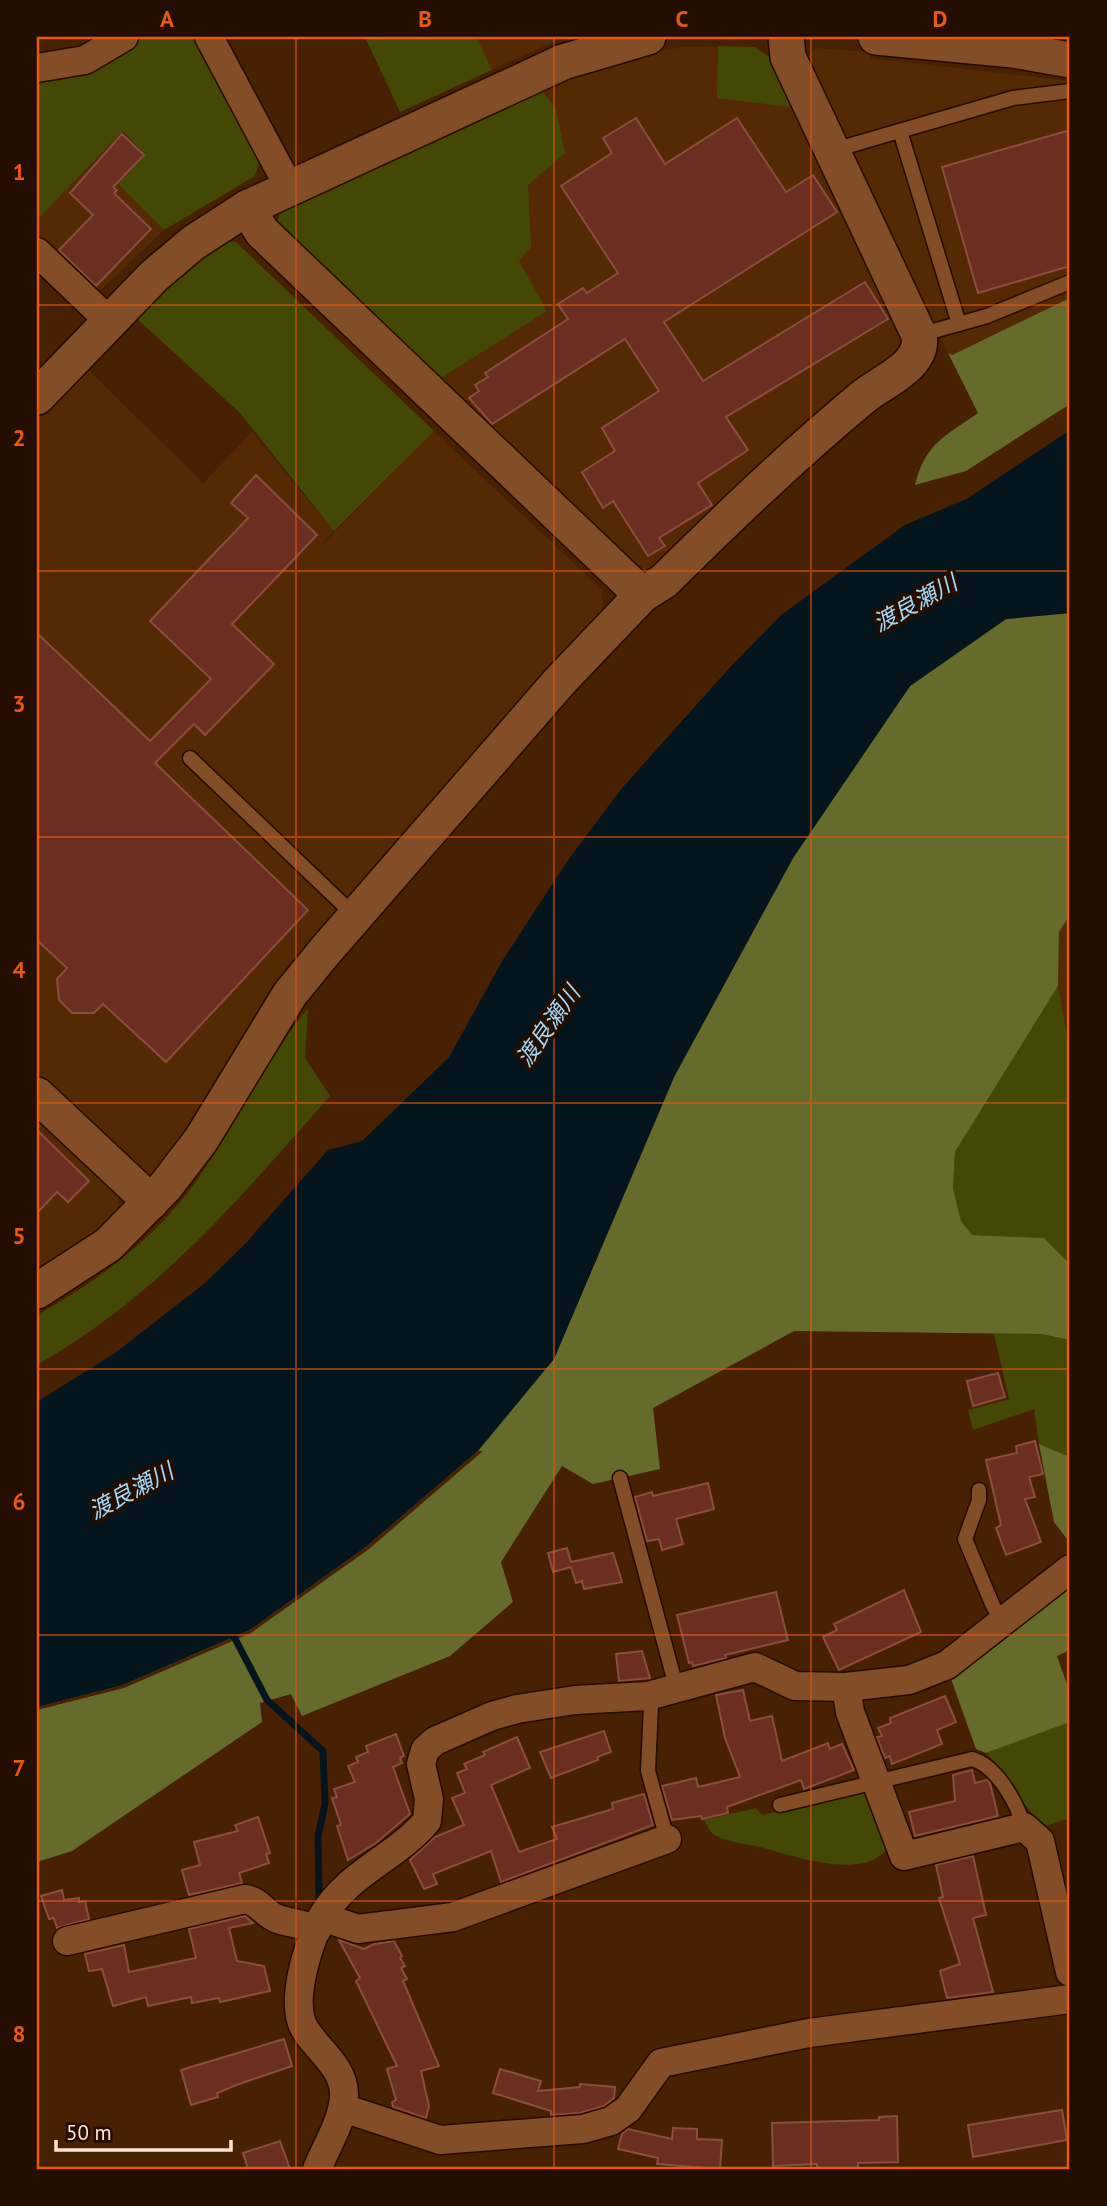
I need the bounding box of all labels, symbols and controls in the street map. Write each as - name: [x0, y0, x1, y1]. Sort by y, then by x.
- text: A: [160, 4, 174, 33]
- text: B: [418, 4, 432, 33]
- text: C: [676, 4, 689, 33]
- text: D: [933, 4, 947, 33]
- text: 1: [12, 157, 26, 186]
- text: 2: [12, 423, 26, 452]
- water label: 渡良瀬川: [867, 566, 965, 638]
- text: 3: [12, 689, 26, 718]
- text: 4: [12, 955, 26, 984]
- water label: 渡良瀬川: [509, 977, 588, 1072]
- text: 5: [12, 1221, 26, 1250]
- water label: 渡良瀬川: [83, 1455, 181, 1525]
- text: 6: [12, 1487, 26, 1516]
- text: 7: [12, 1753, 26, 1782]
- text: 8: [12, 2019, 26, 2048]
- scale bar: [56, 2108, 231, 2152]
- text: 50 m: [66, 2119, 112, 2146]

